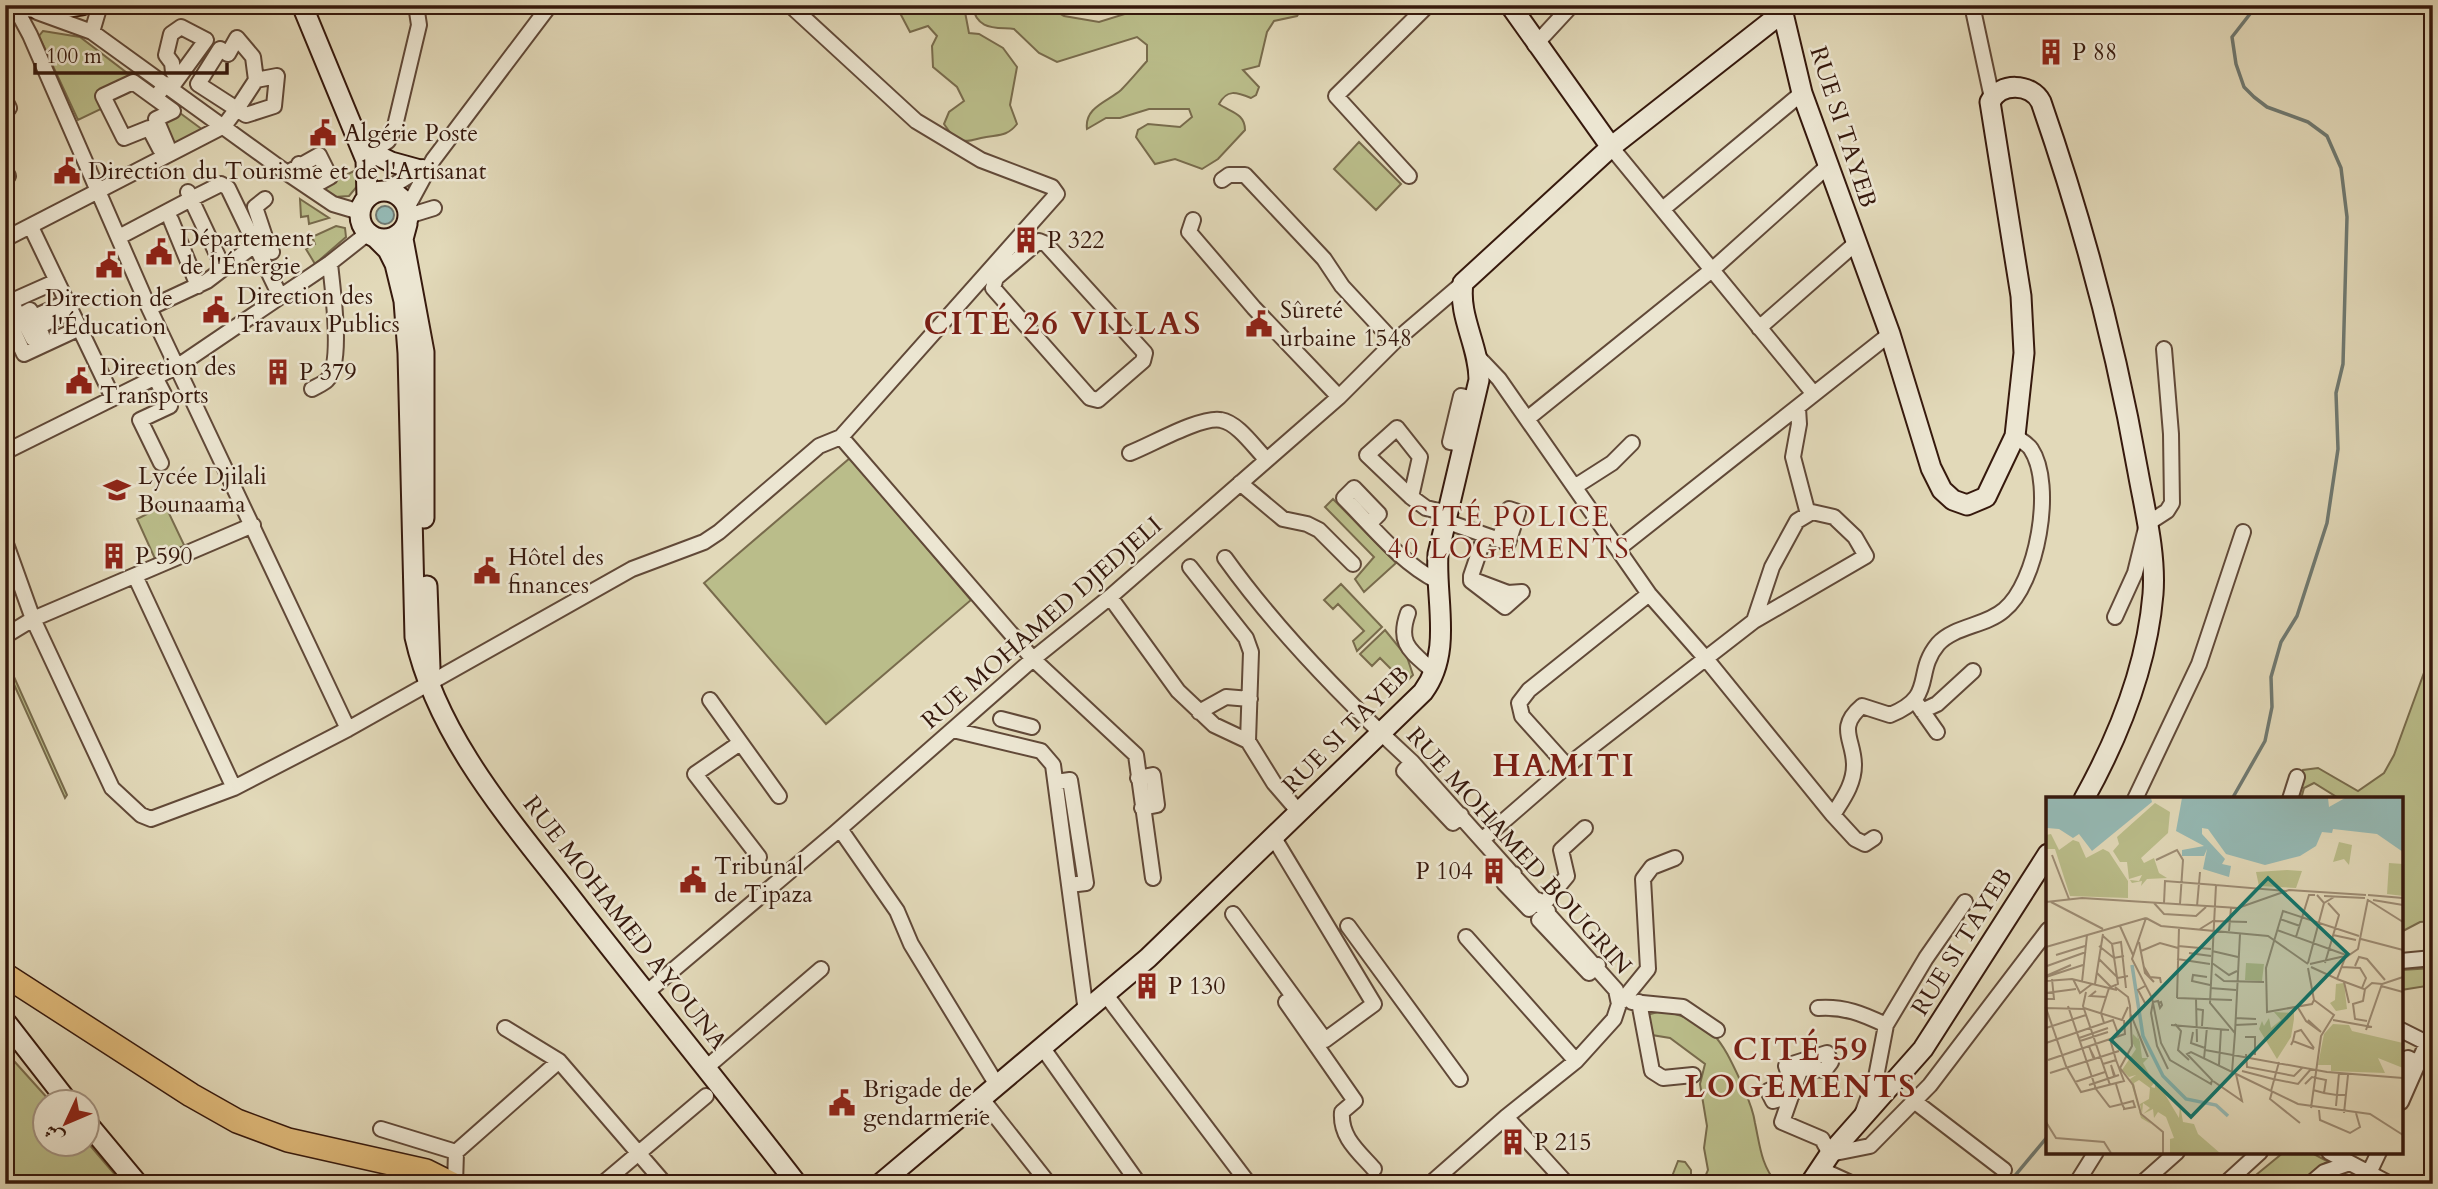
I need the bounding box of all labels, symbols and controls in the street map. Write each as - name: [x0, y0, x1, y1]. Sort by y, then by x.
- scale bar: [35, 32, 228, 76]
- place label: P 88: [2072, 36, 2117, 69]
- building icon: P 88: [2036, 37, 2066, 67]
- text: 100 m: [46, 42, 102, 71]
- street label: RUE SI TAYEB: [1801, 42, 1885, 212]
- place label: Algérie Poste: [344, 117, 478, 150]
- public building icon: Algérie Poste: [308, 118, 338, 148]
- place label: Direction du Tourisme et de l'Artisanat: [88, 155, 487, 188]
- public building icon: Direction du Tourisme et de l'Artisanat: [52, 156, 82, 186]
- place label: Département de l'Énergie: [180, 222, 314, 283]
- place label: P 322: [1047, 224, 1105, 257]
- building icon: P 322: [1011, 225, 1041, 255]
- public building icon: Département de l'Énergie: [144, 237, 174, 267]
- public building icon: Direction de l'Éducation: [94, 250, 124, 280]
- place label: Direction des Travaux Publics: [237, 280, 400, 341]
- place label: Direction de l'Éducation: [45, 282, 173, 343]
- place label: Sûreté urbaine 1548: [1280, 294, 1412, 355]
- public building icon: Direction des Travaux Publics: [201, 295, 231, 325]
- district label: CITÉ 26 VILLAS: [924, 302, 1202, 346]
- public building icon: Sûreté urbaine 1548: [1244, 309, 1274, 339]
- place label: Direction des Transports: [100, 351, 236, 412]
- place label: P 379: [299, 356, 357, 389]
- building icon: P 379: [263, 357, 293, 387]
- public building icon: Direction des Transports: [64, 366, 94, 396]
- place label: Lycée Djilali Bounaama: [138, 460, 267, 521]
- school or university icon: Lycée Djilali Bounaama: [102, 475, 132, 505]
- district label: CITÉ POLICE 40 LOGEMENTS: [1388, 498, 1630, 568]
- street label: RUE MOHAMED DJEDJELI: [915, 509, 1169, 737]
- place label: P 590: [135, 540, 193, 573]
- building icon: P 590: [99, 541, 129, 571]
- place label: Hôtel des finances: [508, 541, 604, 602]
- public building icon: Hôtel des finances: [472, 556, 502, 586]
- street label: RUE SI TAYEB: [1275, 659, 1417, 801]
- street label: RUE MOHAMED BOUGRIN: [1399, 720, 1639, 982]
- district label: HAMITI: [1492, 744, 1636, 788]
- street label: RUE MOHAMED AYOUNA: [515, 789, 735, 1058]
- inset map: [2046, 797, 2403, 1154]
- place label: Tribunal de Tipaza: [714, 850, 813, 911]
- place label: P 104: [1415, 855, 1473, 888]
- building icon: P 104: [1479, 856, 1509, 886]
- street label: RUE SI TAYEB: [1904, 862, 2020, 1022]
- public building icon: Tribunal de Tipaza: [678, 865, 708, 895]
- place label: P 130: [1168, 970, 1226, 1003]
- building icon: P 130: [1132, 971, 1162, 1001]
- district label: CITÉ 59 LOGEMENTS: [1684, 1028, 1918, 1109]
- place label: Brigade de gendarmerie: [863, 1073, 991, 1134]
- north arrow: [32, 1088, 102, 1158]
- public building icon: Brigade de gendarmerie: [827, 1088, 857, 1118]
- text: ش: [39, 1118, 70, 1150]
- place label: P 215: [1534, 1126, 1592, 1159]
- building icon: P 215: [1498, 1127, 1528, 1157]

